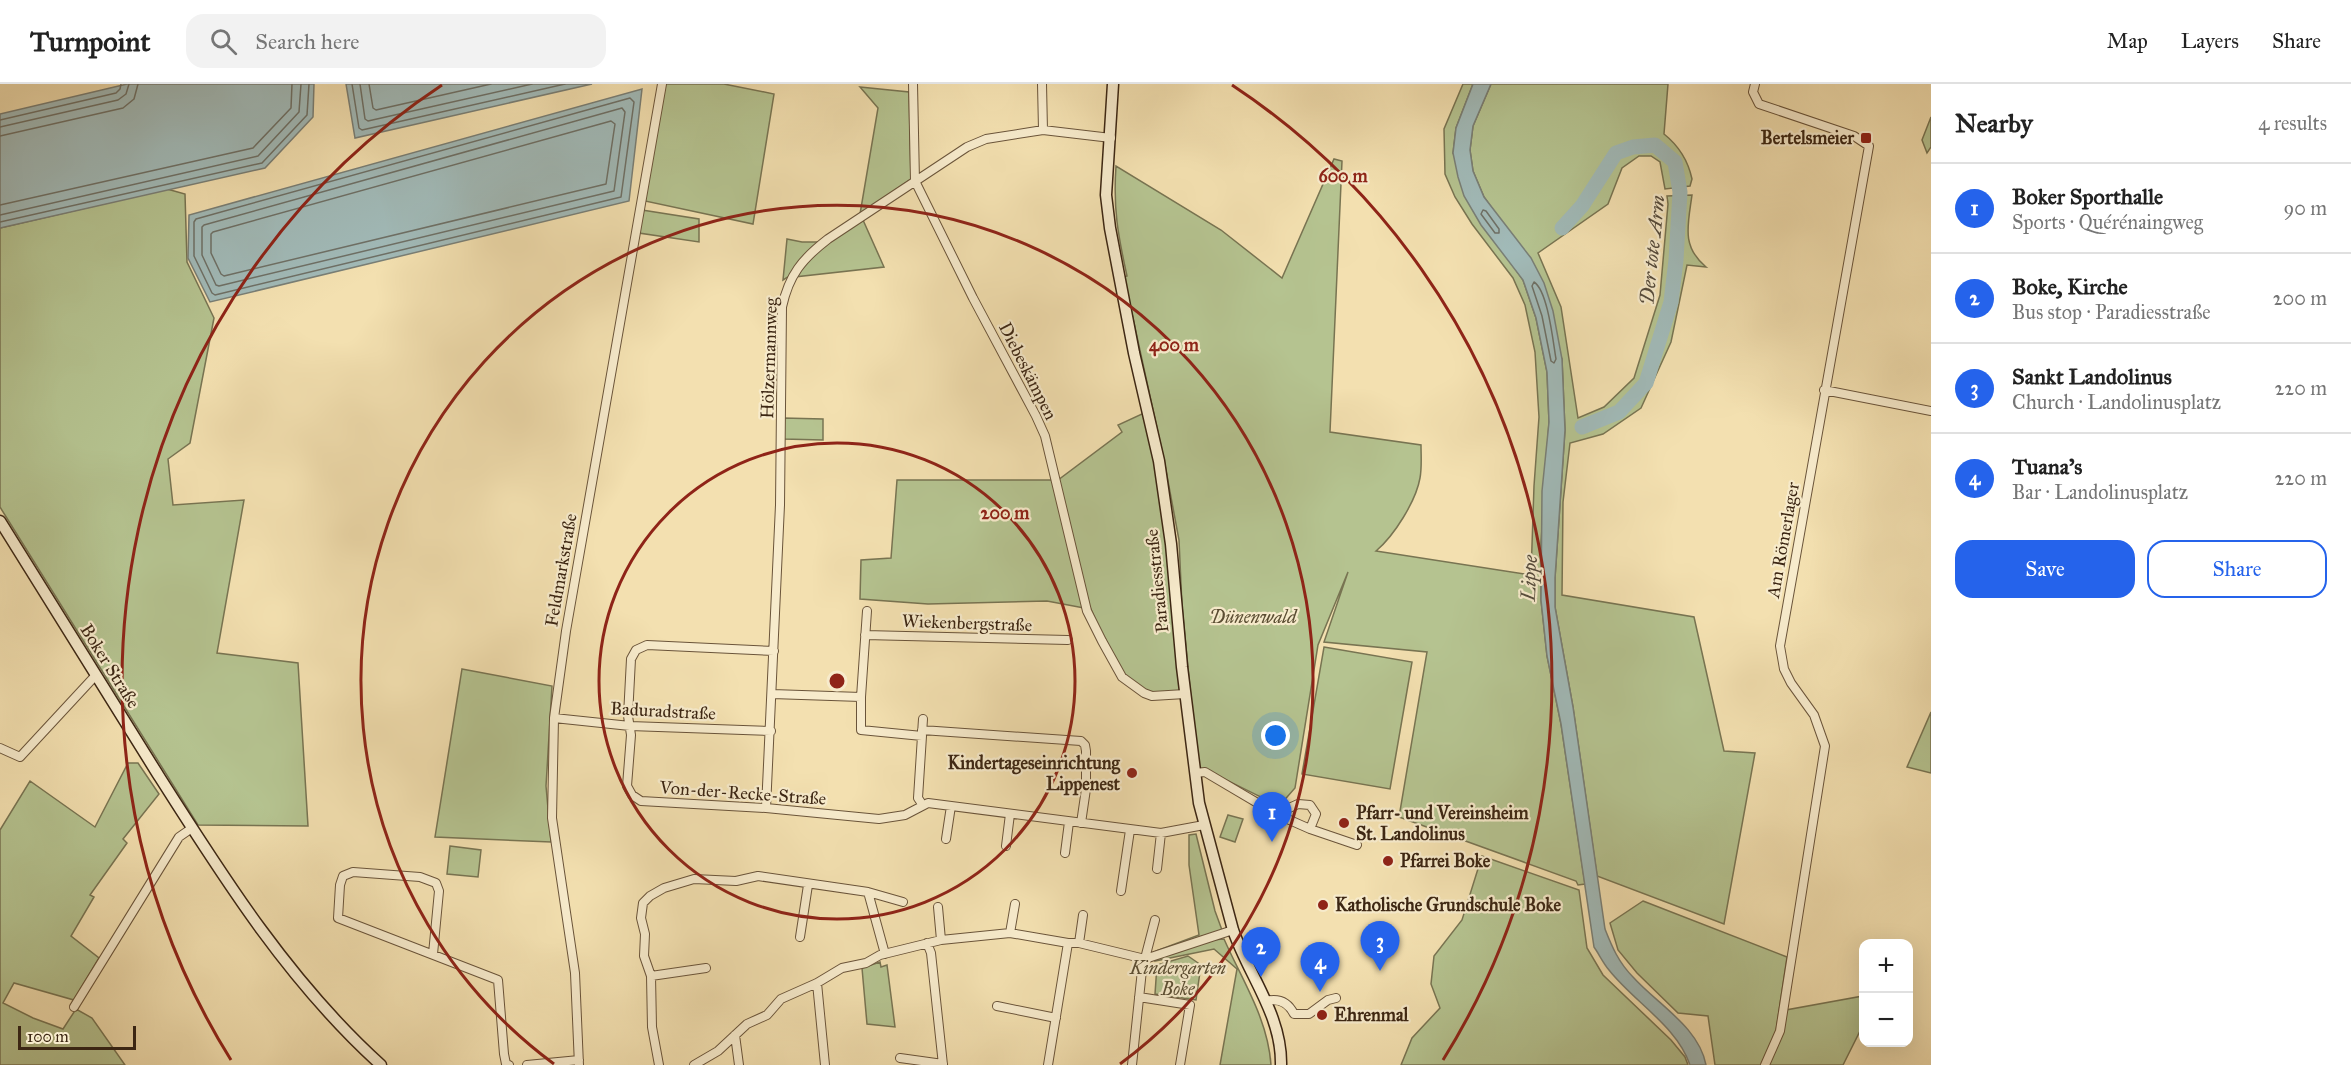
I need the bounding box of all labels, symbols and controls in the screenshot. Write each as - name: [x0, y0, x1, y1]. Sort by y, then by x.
- search box: [186, 14, 606, 68]
- text: Turnpoint: [30, 24, 150, 59]
- icon: search: [207, 25, 240, 58]
- text: Search here: [255, 28, 359, 55]
- text: Map: [2107, 28, 2148, 54]
- text: Layers: [2181, 28, 2239, 54]
- text: Share: [2272, 28, 2321, 54]
- text: Nearby: [1955, 107, 2033, 139]
- text: 4 results: [2258, 111, 2327, 135]
- place label: Bertelsmeier: [1761, 127, 1855, 149]
- marker: Bertelsmeier: [1859, 131, 1873, 145]
- text: 600 m: [1318, 165, 1368, 187]
- text: Boker Sporthalle: [2012, 183, 2163, 210]
- water label: Der tote Arm: [1634, 194, 1670, 306]
- text: 1: [1971, 196, 1978, 220]
- text: 90 m: [2284, 196, 2327, 220]
- text: Sports · Quérénaingweg: [2012, 210, 2203, 234]
- text: Boke, Kirche: [2012, 273, 2128, 300]
- text: 2: [1970, 286, 1979, 310]
- text: 200 m: [2273, 286, 2327, 310]
- street label: Hölzermannweg: [756, 296, 783, 419]
- text: Bus stop · Paradiesstraße: [2012, 300, 2211, 324]
- street label: Diebeskämpen: [994, 318, 1062, 424]
- text: 400 m: [1149, 334, 1200, 357]
- text: Sankt Landolinus: [2012, 363, 2172, 390]
- text: 3: [1971, 376, 1979, 400]
- text: 220 m: [2275, 376, 2327, 400]
- text: Church · Landolinusplatz: [2012, 390, 2221, 414]
- text: Tuana's: [2012, 453, 2082, 480]
- text: 4: [1969, 466, 1980, 490]
- text: 220 m: [2275, 466, 2327, 490]
- street label: Am Römerlager: [1762, 480, 1805, 601]
- text: Bar · Landolinusplatz: [2012, 480, 2188, 504]
- text: 200 m: [981, 502, 1030, 524]
- street label: Feldmarkstraße: [540, 512, 582, 628]
- street label: Paradiesstraße: [1141, 528, 1173, 634]
- button: Save: [1955, 540, 2135, 598]
- button: Share: [2147, 540, 2327, 598]
- water label: Lippe: [1516, 554, 1543, 602]
- park label: Dünenwald: [1209, 606, 1298, 628]
- street label: Wiekenbergstraße: [901, 610, 1032, 637]
- street label: Boker Straße: [75, 620, 145, 712]
- centre of rings: [827, 671, 847, 691]
- street label: Baduradstraße: [610, 697, 716, 725]
- your location: [1261, 721, 1290, 750]
- place label: Kindertageseinrichtung Lippenest: [947, 752, 1121, 796]
- marker: Kindertageseinrichtung Lippenest: [1125, 766, 1139, 780]
- street label: Von-der-Recke-Straße: [658, 776, 827, 810]
- pin: 1: [1252, 792, 1292, 842]
- place label: Pfarr- und Vereinsheim St. Landolinus: [1356, 802, 1529, 845]
- marker: Pfarr- und Vereinsheim St. Landolinus: [1337, 816, 1351, 830]
- place label: Pfarrei Boke: [1400, 850, 1491, 872]
- marker: Pfarrei Boke: [1381, 854, 1395, 868]
- place label: Katholische Grundschule Boke: [1335, 894, 1562, 916]
- marker: Katholische Grundschule Boke: [1316, 898, 1330, 912]
- pin: 3: [1360, 922, 1400, 971]
- pin: 2: [1242, 928, 1280, 977]
- map controls: [1859, 939, 1913, 1047]
- button: +: [1859, 939, 1913, 993]
- pin: 4: [1300, 942, 1340, 992]
- park label: Kindergarten Boke: [1129, 957, 1227, 1000]
- button: −: [1859, 993, 1913, 1047]
- place label: Ehrenmal: [1334, 1004, 1409, 1026]
- marker: Ehrenmal: [1315, 1008, 1329, 1022]
- scale bar: [18, 1023, 136, 1050]
- text: 100 m: [27, 1027, 69, 1046]

